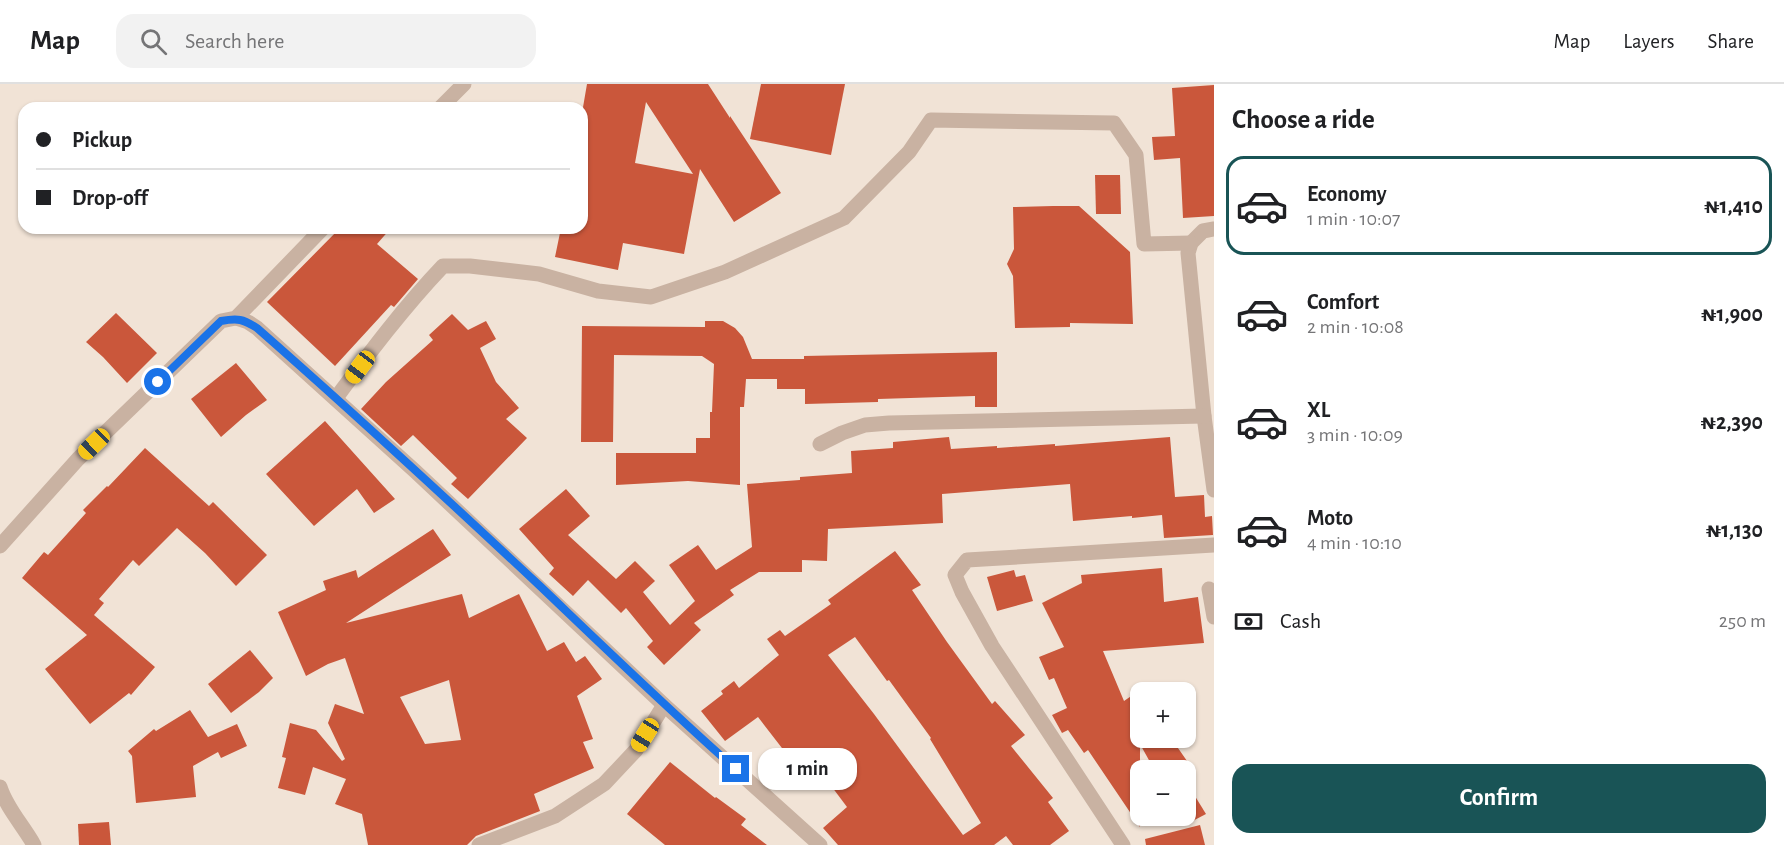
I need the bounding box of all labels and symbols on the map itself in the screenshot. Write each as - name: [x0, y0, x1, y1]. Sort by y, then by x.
- car: [342, 347, 378, 387]
- route start: [144, 368, 171, 395]
- car: [75, 425, 113, 463]
- car: [628, 715, 662, 755]
- callout: 1 min: [757, 748, 856, 790]
- route end: [722, 755, 749, 782]

